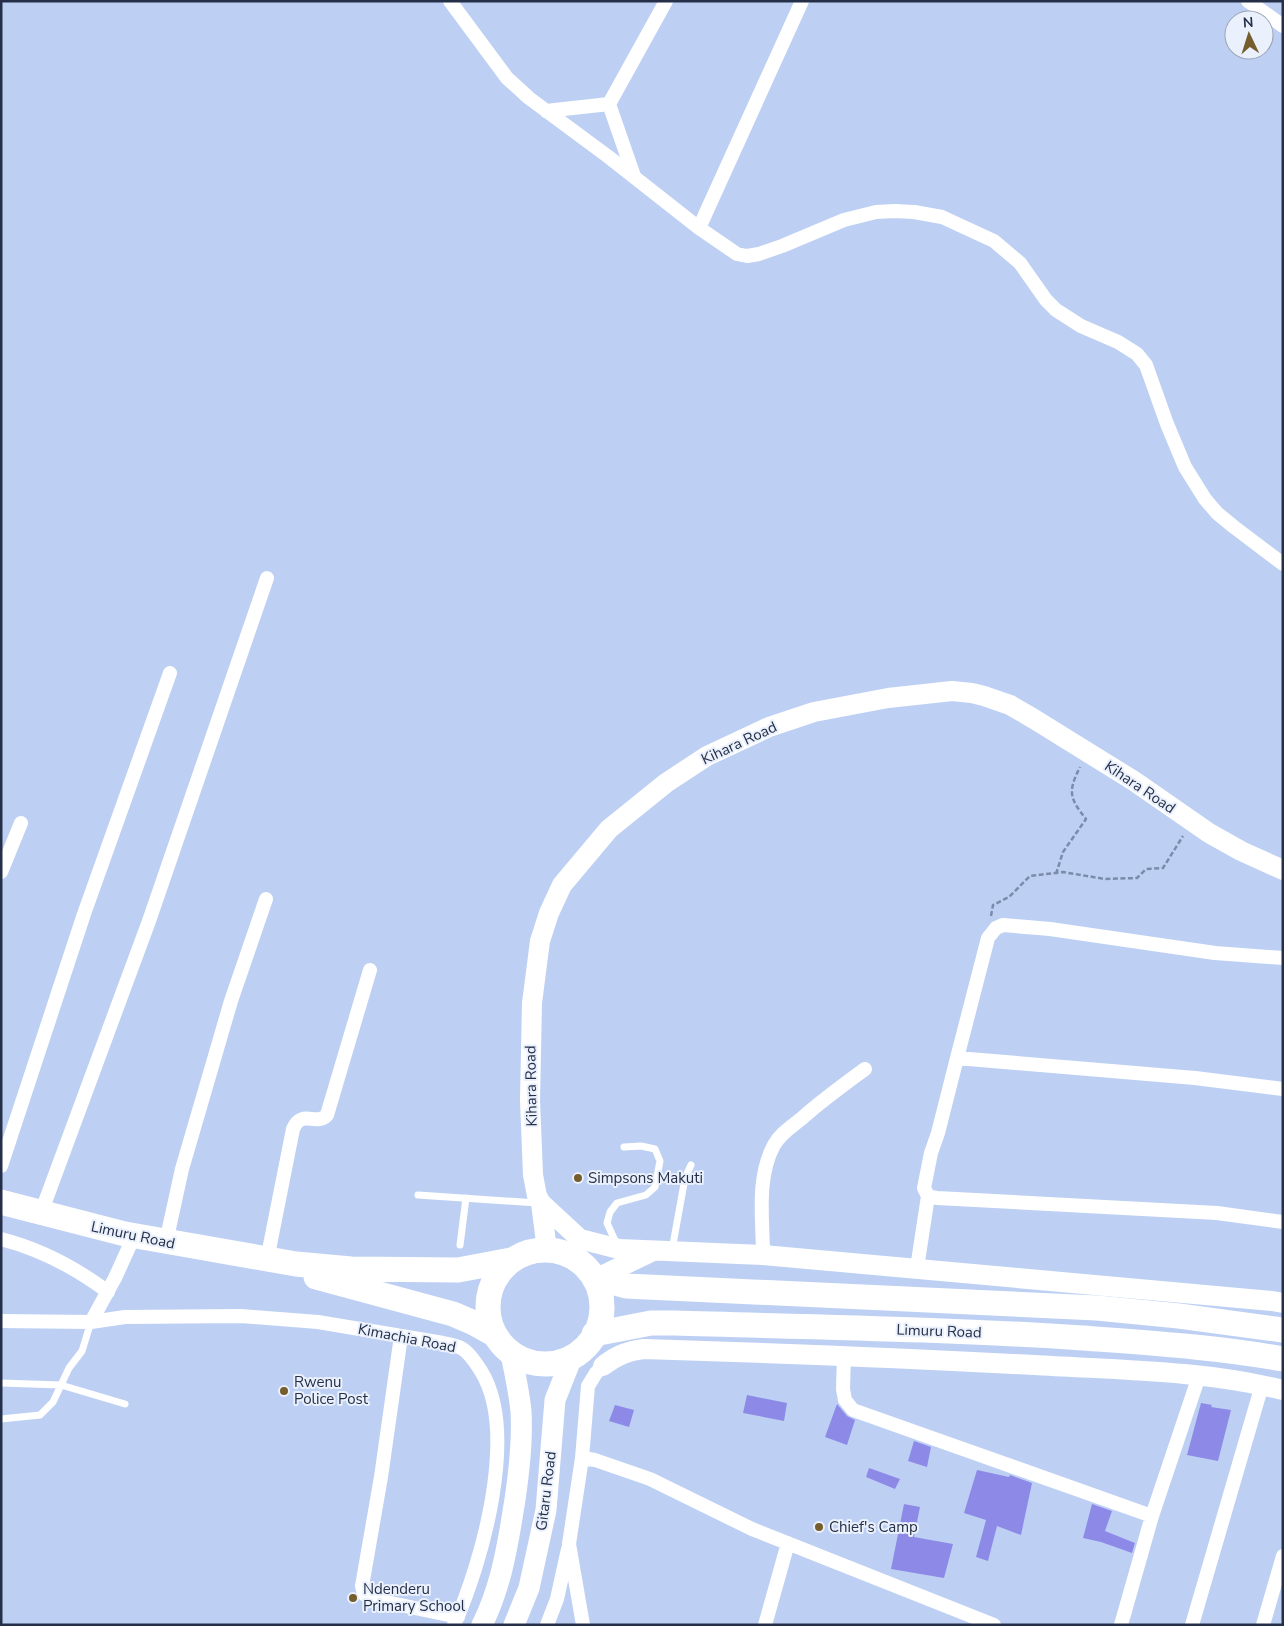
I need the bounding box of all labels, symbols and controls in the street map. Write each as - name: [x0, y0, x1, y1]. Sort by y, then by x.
- north arrow: [1224, 10, 1274, 60]
- text: N: [1242, 13, 1254, 32]
- street label: Kihara Road: [698, 717, 780, 769]
- street label: Kihara Road: [1101, 756, 1179, 818]
- street label: Kihara Road: [520, 1045, 542, 1127]
- place label: Simpsons Makuti: [588, 1168, 703, 1188]
- marker: Simpsons Makuti: [572, 1172, 584, 1184]
- street label: Limuru Road: [89, 1216, 177, 1254]
- street label: Kimachia Road: [356, 1319, 458, 1357]
- street label: Limuru Road: [896, 1320, 982, 1342]
- place label: Rwenu Police Post: [294, 1372, 369, 1409]
- marker: Rwenu Police Post: [278, 1385, 290, 1397]
- street label: Gitaru Road: [531, 1450, 561, 1532]
- place label: Chief's Camp: [829, 1517, 918, 1537]
- marker: Chief's Camp: [813, 1521, 825, 1533]
- place label: Ndenderu Primary School: [363, 1579, 466, 1616]
- marker: Ndenderu Primary School: [347, 1592, 359, 1604]

